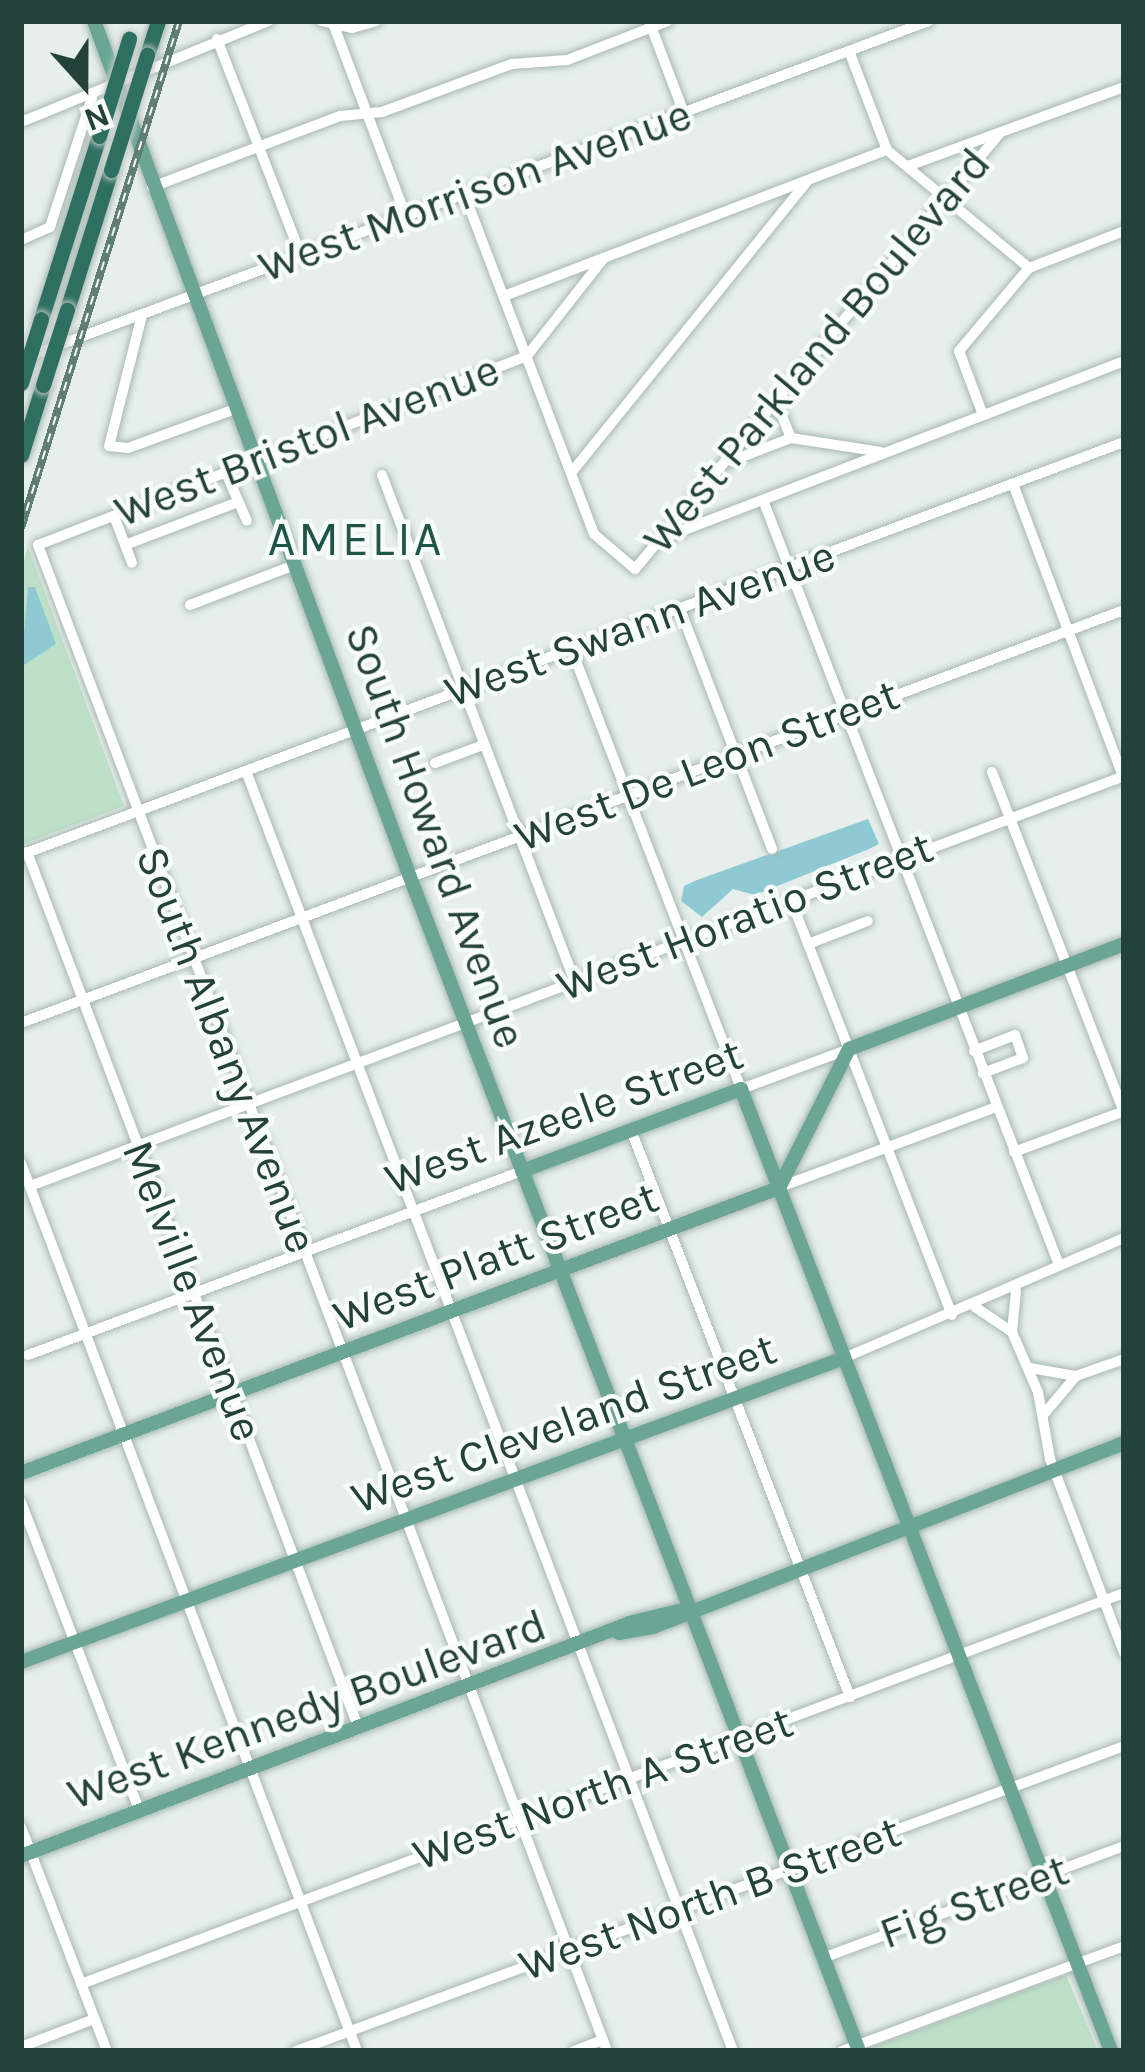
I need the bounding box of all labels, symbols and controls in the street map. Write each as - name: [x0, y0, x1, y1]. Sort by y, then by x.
- north arrow: [24, 24, 144, 144]
- street label: West Morrison Avenue: [252, 88, 698, 294]
- text: N: [79, 96, 115, 140]
- street label: West Parkland Boulevard: [632, 137, 1002, 565]
- street label: West Bristol Avenue: [107, 343, 507, 539]
- district label: AMELIA: [268, 511, 444, 569]
- street label: West Swann Avenue: [438, 528, 842, 720]
- street label: South Howard Avenue: [333, 616, 537, 1056]
- street label: West De Leon Street: [507, 668, 907, 864]
- street label: West Horatio Street: [550, 820, 940, 1014]
- street label: South Albany Avenue: [124, 839, 328, 1261]
- street label: West Azeele Street: [378, 1027, 750, 1207]
- street label: Melville Avenue: [110, 1133, 274, 1449]
- street label: West Platt Street: [326, 1170, 666, 1344]
- street label: West Cleveland Street: [344, 1322, 784, 1526]
- street label: West Kennedy Boulevard: [60, 1598, 554, 1822]
- street label: West North A Street: [406, 1695, 800, 1883]
- street label: West North B Street: [512, 1805, 908, 1993]
- street label: Fig Street: [872, 1843, 1076, 1961]

